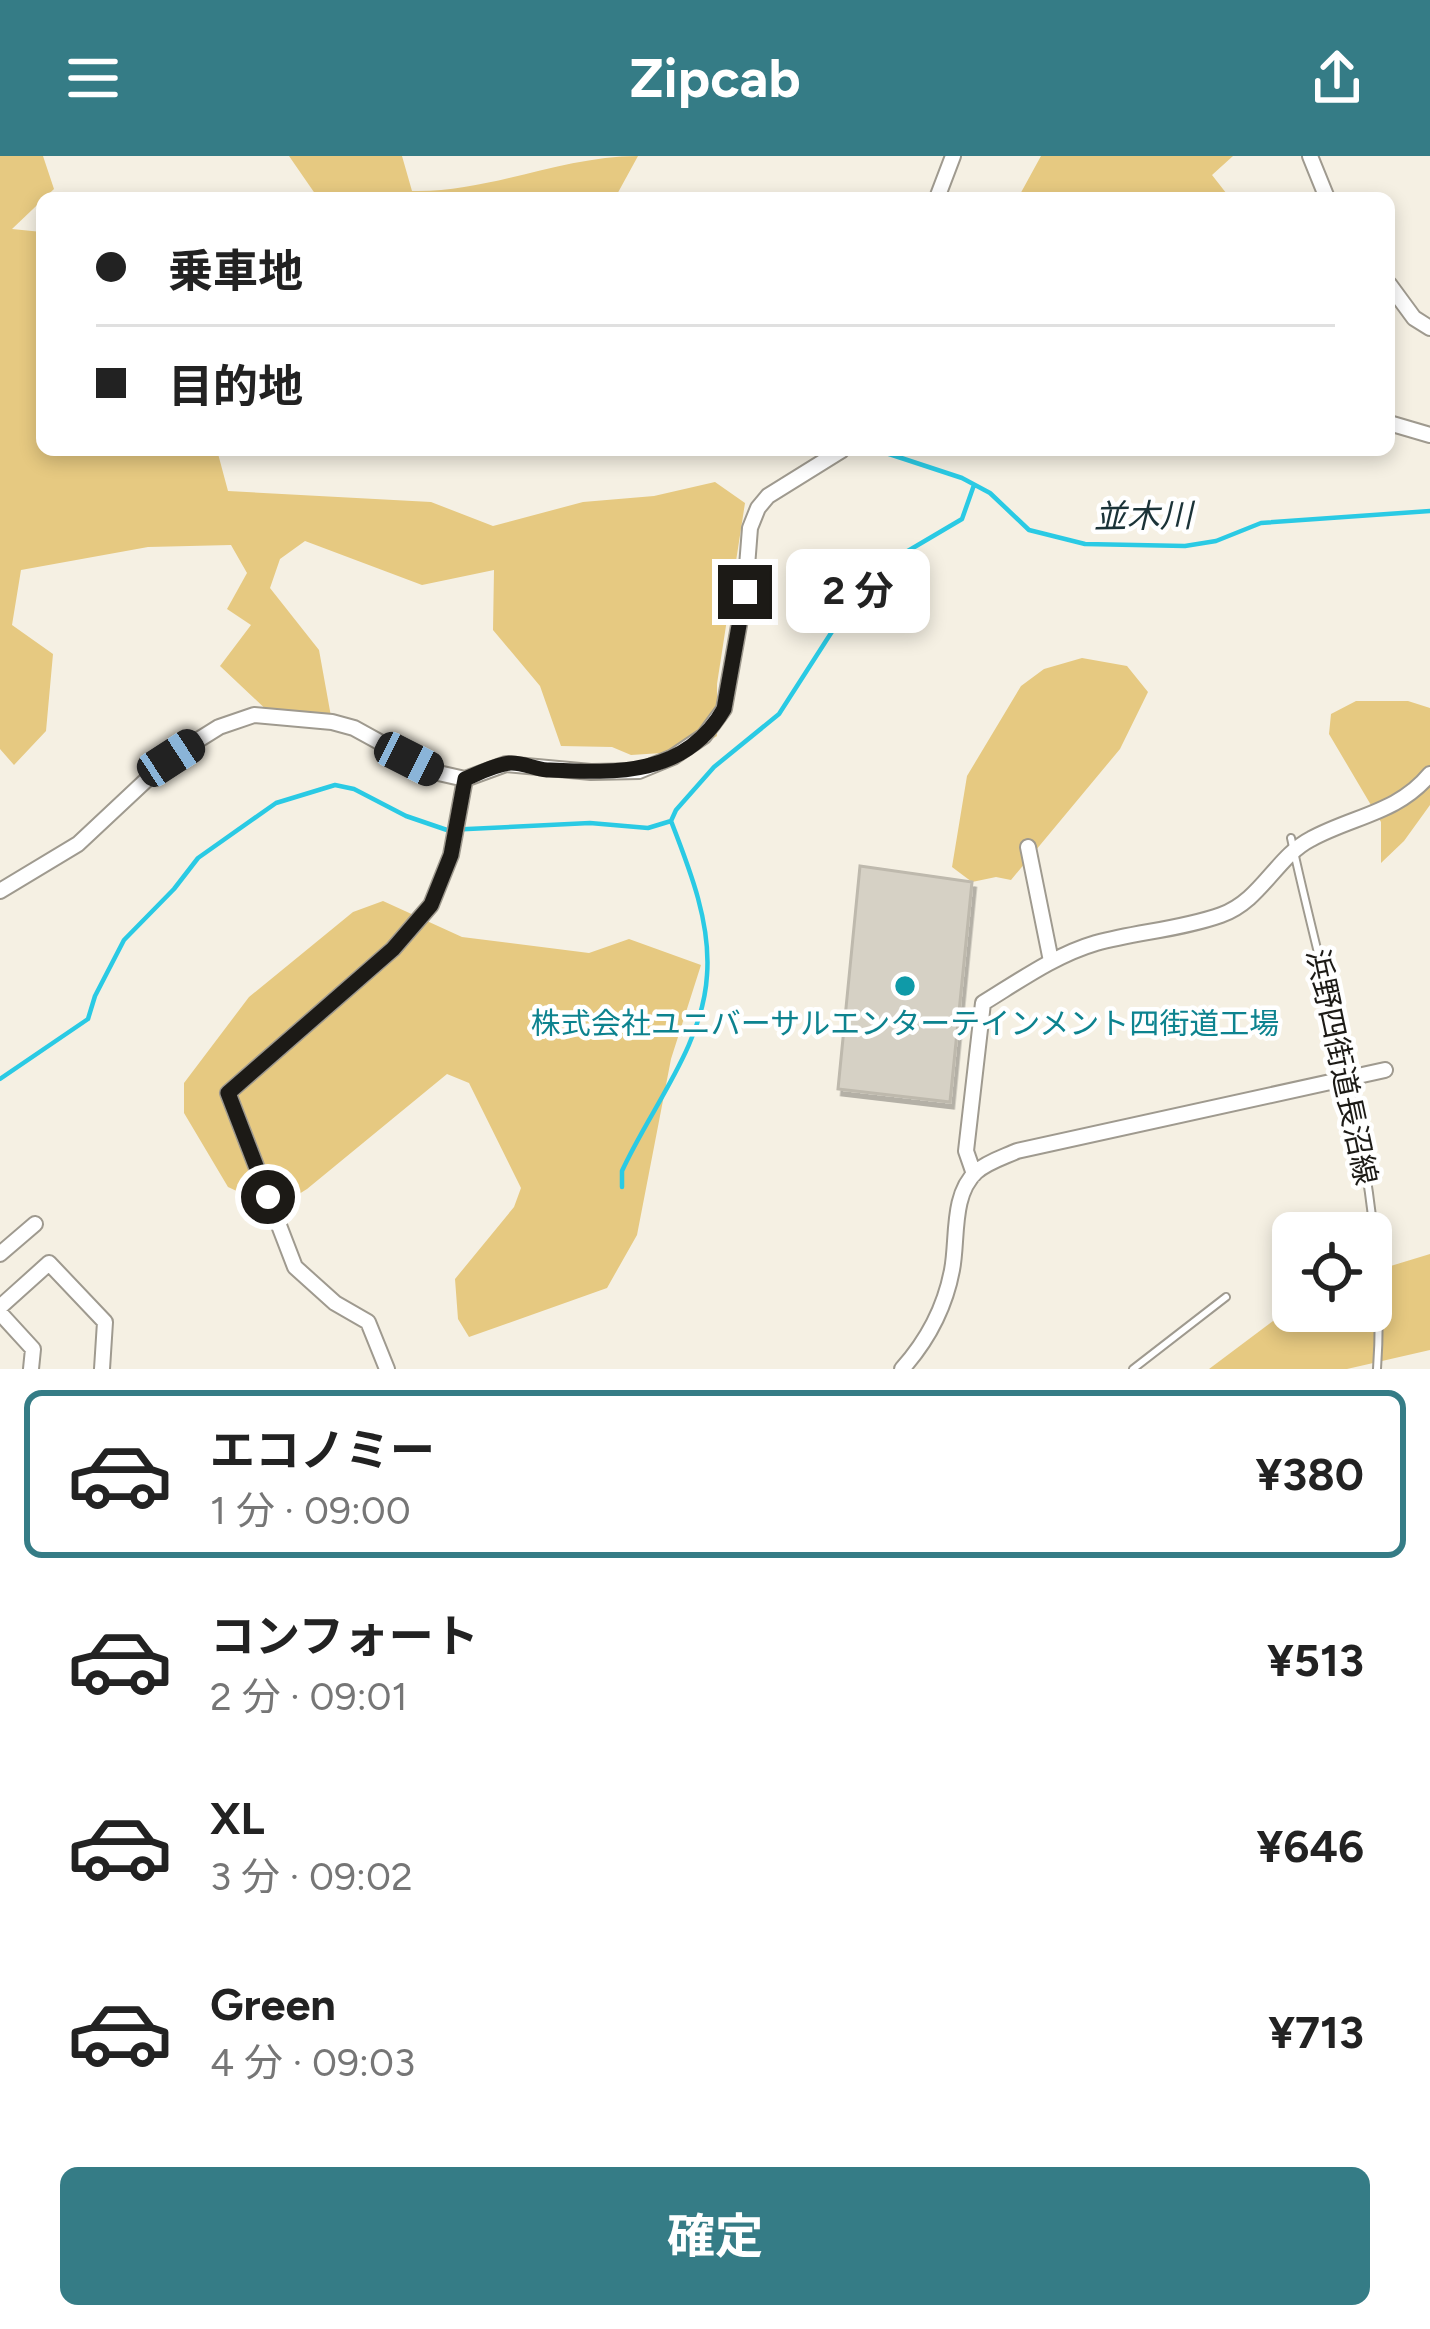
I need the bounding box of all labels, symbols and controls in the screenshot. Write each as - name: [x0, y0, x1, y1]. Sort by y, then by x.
- icon: menu: [60, 45, 126, 111]
- icon: share: [1304, 45, 1370, 111]
- text: Zipcab: [629, 46, 801, 111]
- text: 乗車地: [168, 244, 303, 298]
- text: 目的地: [168, 359, 303, 413]
- water label: 並木川: [1093, 496, 1196, 536]
- callout: 2 分: [787, 550, 931, 634]
- route end: [718, 565, 772, 619]
- text: 2 分: [823, 567, 893, 614]
- car: [131, 723, 211, 793]
- car: [369, 727, 449, 791]
- street label: 浜野四街道長沼線: [1299, 946, 1385, 1188]
- marker: 株式会社ユニバーサルエンターテインメント四街道工場: [892, 973, 918, 999]
- place label: 株式会社ユニバーサルエンターテインメント四街道工場: [531, 1005, 1279, 1042]
- route start: [241, 1170, 295, 1224]
- map controls: [1272, 1212, 1392, 1332]
- button: locate: [1272, 1212, 1392, 1332]
- icon: car: [66, 1420, 174, 1528]
- text: エコノミー: [210, 1423, 435, 1477]
- text: ¥380: [1255, 1447, 1364, 1501]
- text: 1 分 · 09:00: [210, 1487, 411, 1534]
- icon: car: [66, 1606, 174, 1714]
- text: コンフォート: [210, 1609, 479, 1663]
- text: ¥513: [1267, 1633, 1364, 1687]
- text: 2 分 · 09:01: [210, 1673, 408, 1720]
- text: XL: [210, 1791, 265, 1845]
- icon: car: [66, 1792, 174, 1900]
- text: ¥646: [1256, 1819, 1364, 1873]
- text: 3 分 · 09:02: [210, 1853, 413, 1900]
- text: Green: [210, 1977, 336, 2031]
- icon: car: [66, 1978, 174, 2086]
- text: ¥713: [1268, 2005, 1364, 2059]
- text: 4 分 · 09:03: [210, 2039, 415, 2086]
- button: 確定: [60, 2167, 1370, 2305]

